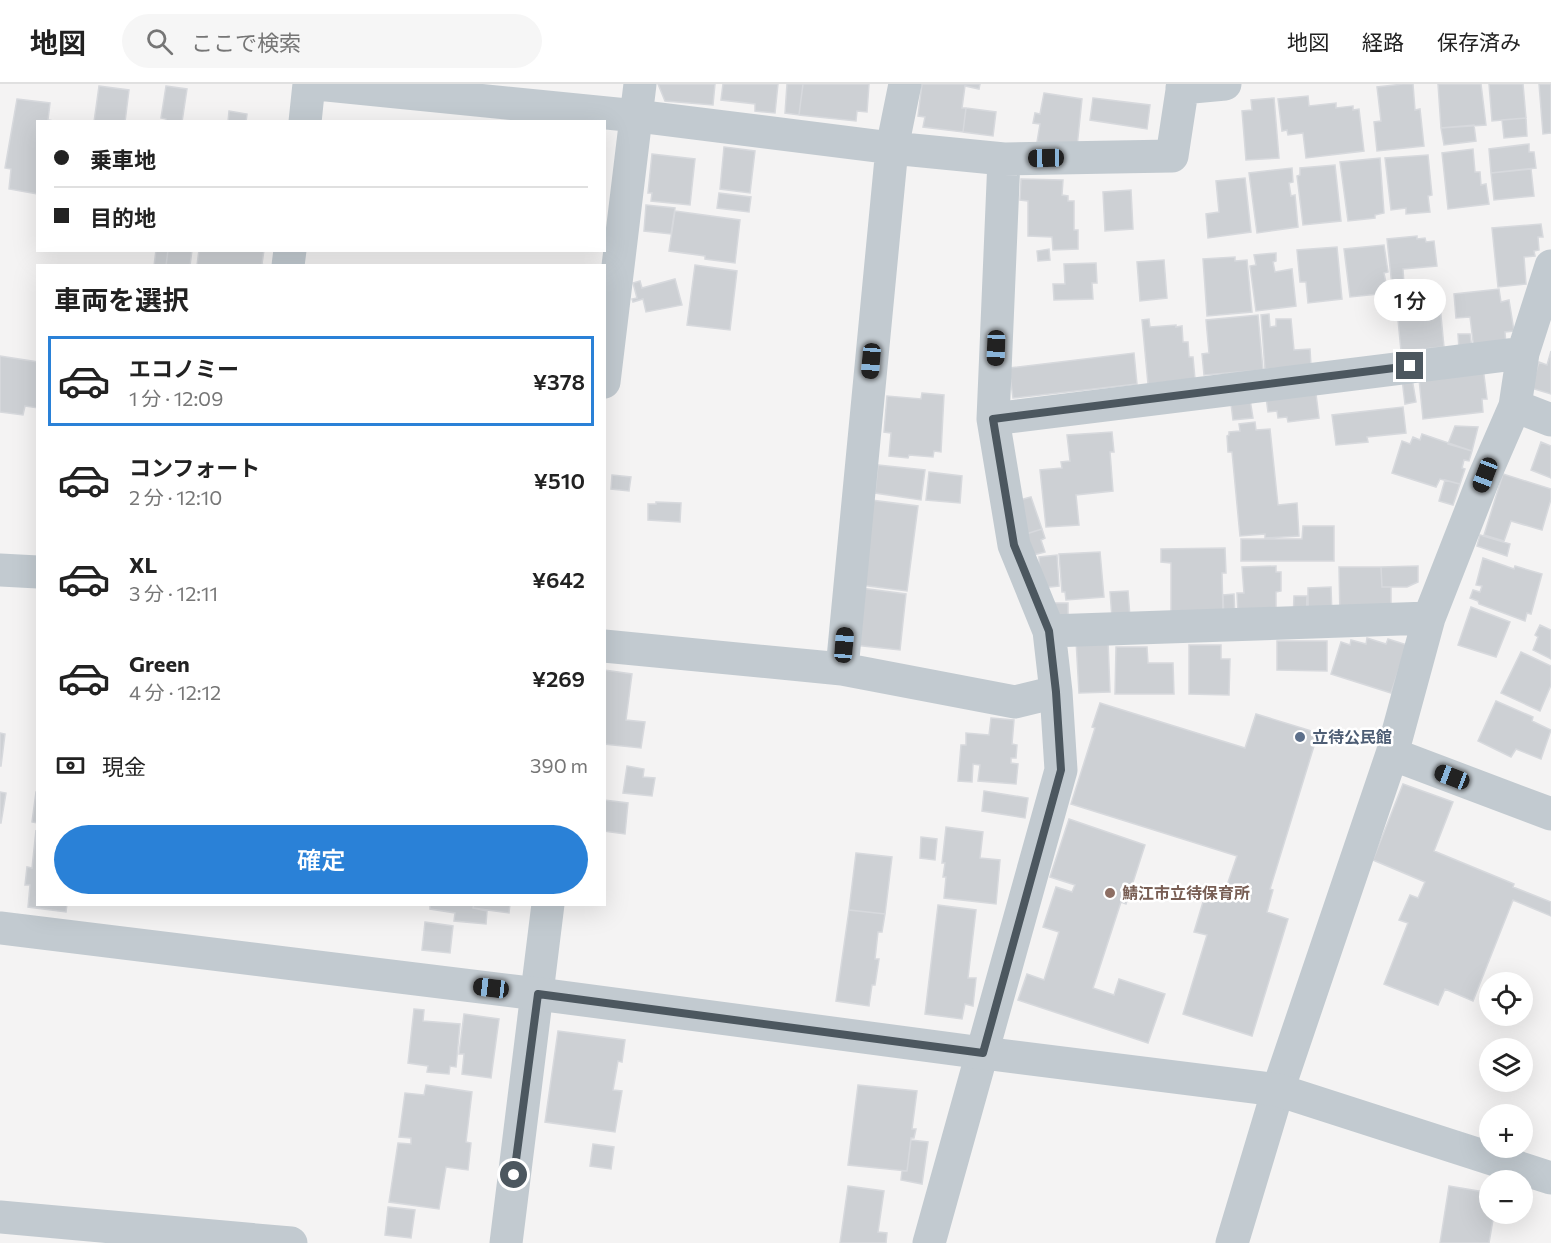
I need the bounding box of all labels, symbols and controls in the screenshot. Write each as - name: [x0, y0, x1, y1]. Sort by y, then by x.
- search box: [122, 14, 542, 68]
- text: 地図: [30, 25, 86, 59]
- icon: search: [143, 25, 176, 58]
- text: ここで検索: [191, 29, 301, 56]
- text: 地図: [1287, 29, 1329, 54]
- text: 経路: [1362, 29, 1404, 54]
- text: 保存済み: [1437, 29, 1521, 54]
- text: 乗車地: [90, 146, 156, 173]
- car: [1028, 149, 1064, 167]
- text: 目的地: [90, 204, 156, 231]
- callout: 1 分: [1374, 279, 1446, 321]
- text: 車両を選択: [54, 283, 189, 316]
- text: 1 分: [1394, 288, 1426, 312]
- car: [986, 330, 1006, 366]
- car: [860, 342, 882, 380]
- route end: [1396, 352, 1423, 379]
- icon: car: [57, 354, 111, 408]
- text: エコノミー: [129, 355, 239, 382]
- text: ¥378: [533, 368, 585, 395]
- text: 1 分 · 12:09: [129, 386, 223, 410]
- icon: car: [57, 453, 111, 507]
- text: コンフォート: [129, 454, 260, 481]
- car: [1470, 455, 1500, 495]
- text: ¥510: [534, 467, 585, 494]
- text: 2 分 · 12:10: [129, 485, 222, 509]
- text: XL: [129, 551, 157, 578]
- icon: car: [57, 552, 111, 606]
- text: ¥642: [532, 566, 585, 593]
- text: 3 分 · 12:11: [129, 581, 218, 605]
- car: [833, 626, 855, 664]
- text: Green: [129, 650, 190, 677]
- icon: car: [57, 651, 111, 705]
- text: ¥269: [532, 665, 585, 692]
- text: 4 分 · 12:12: [129, 680, 221, 704]
- place label: 立待公民館: [1312, 727, 1392, 746]
- marker: 立待公民館: [1293, 730, 1307, 744]
- icon: cash: [54, 749, 87, 782]
- text: 現金: [102, 753, 146, 780]
- text: 390 m: [530, 753, 588, 777]
- car: [1432, 762, 1472, 792]
- button: 確定: [54, 825, 588, 894]
- place label: 鯖江市立待保育所: [1122, 883, 1250, 902]
- marker: 鯖江市立待保育所: [1103, 886, 1117, 900]
- map controls: [1479, 972, 1533, 1224]
- button: locate: [1479, 972, 1533, 1026]
- car: [472, 977, 510, 999]
- button: layers: [1479, 1038, 1533, 1092]
- button: +: [1479, 1104, 1533, 1158]
- route start: [500, 1161, 527, 1188]
- button: −: [1479, 1170, 1533, 1224]

